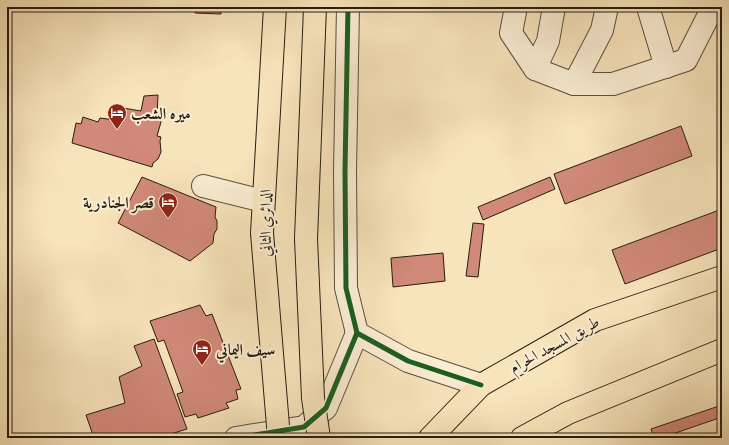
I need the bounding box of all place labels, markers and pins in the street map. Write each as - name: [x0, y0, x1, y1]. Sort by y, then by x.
- hotel icon: ميره الشعب: [106, 102, 128, 130]
- place label: ميره الشعب: [131, 104, 191, 124]
- hotel icon: قصر الجنادرية: [157, 191, 179, 219]
- place label: قصر الجنادرية: [83, 193, 154, 214]
- hotel icon: سيف اليماني: [191, 338, 213, 366]
- place label: سيف اليماني: [215, 340, 275, 363]

